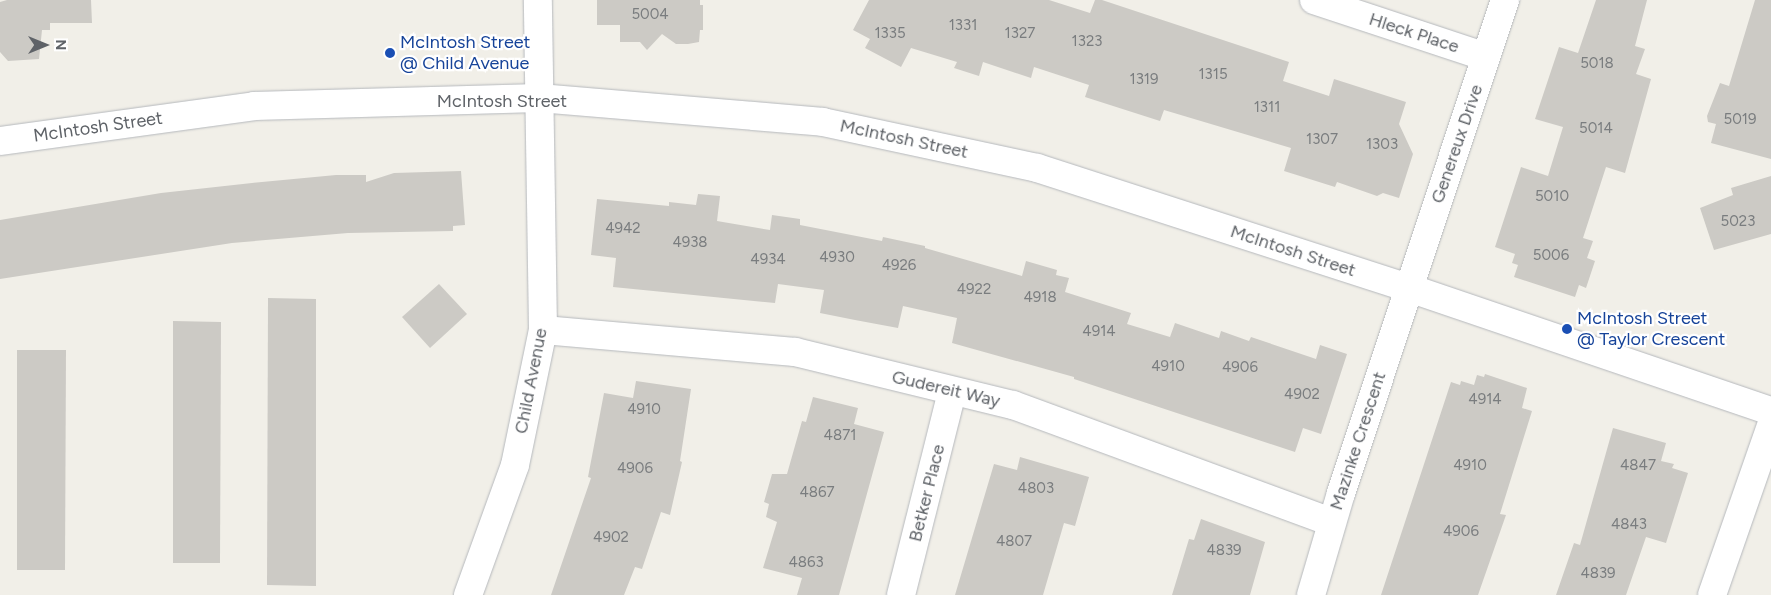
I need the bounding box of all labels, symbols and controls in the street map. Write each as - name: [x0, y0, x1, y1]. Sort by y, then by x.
- house number: 5004: [631, 6, 669, 24]
- street label: Hleck Place: [1366, 8, 1462, 58]
- house number: 1331: [949, 17, 977, 35]
- north arrow: [20, 20, 70, 70]
- house number: 1335: [874, 25, 906, 43]
- house number: 1327: [1005, 25, 1035, 43]
- place label: McIntosh Street @ Child Avenue: [400, 32, 530, 74]
- house number: 1323: [1072, 33, 1102, 51]
- text: N: [52, 40, 69, 50]
- marker: McIntosh Street @ Child Avenue: [384, 47, 396, 59]
- house number: 5018: [1580, 55, 1614, 73]
- house number: 1315: [1198, 66, 1228, 84]
- house number: 1319: [1129, 71, 1159, 89]
- street label: Genereux Drive: [1427, 82, 1487, 206]
- street label: McIntosh Street: [437, 90, 567, 112]
- house number: 1311: [1254, 99, 1280, 117]
- street label: McIntosh Street: [32, 107, 164, 147]
- house number: 5019: [1724, 111, 1756, 129]
- street label: McIntosh Street: [838, 115, 970, 163]
- house number: 5014: [1579, 120, 1613, 138]
- house number: 1307: [1306, 131, 1338, 149]
- house number: 1303: [1366, 136, 1398, 154]
- house number: 5010: [1535, 188, 1569, 206]
- house number: 5023: [1721, 213, 1755, 231]
- house number: 4942: [605, 220, 641, 238]
- street label: McIntosh Street: [1228, 221, 1358, 281]
- house number: 4938: [672, 234, 708, 252]
- house number: 5006: [1533, 247, 1569, 265]
- house number: 4930: [819, 249, 855, 267]
- house number: 4934: [750, 251, 786, 269]
- house number: 4926: [882, 257, 916, 275]
- house number: 4922: [957, 281, 991, 299]
- house number: 4918: [1023, 289, 1057, 307]
- place label: McIntosh Street @ Taylor Crescent: [1577, 308, 1725, 350]
- house number: 4914: [1082, 323, 1116, 341]
- marker: McIntosh Street @ Taylor Crescent: [1561, 323, 1573, 335]
- street label: Child Avenue: [510, 326, 552, 436]
- house number: 4910: [1151, 358, 1185, 376]
- house number: 4906: [1222, 359, 1258, 377]
- street label: Gudereit Way: [890, 366, 1002, 412]
- street label: Mazinke Crescent: [1325, 369, 1391, 513]
- house number: 4902: [1284, 386, 1320, 404]
- house number: 4914: [1468, 391, 1502, 409]
- house number: 4910: [627, 401, 661, 419]
- house number: 4871: [824, 427, 856, 445]
- street label: Betker Place: [904, 442, 950, 544]
- house number: 4910: [1453, 457, 1487, 475]
- house number: 4847: [1620, 457, 1656, 475]
- house number: 4906: [617, 460, 653, 478]
- house number: 4803: [1018, 480, 1054, 498]
- house number: 4867: [799, 484, 835, 502]
- house number: 4843: [1611, 516, 1647, 534]
- house number: 4906: [1443, 523, 1479, 541]
- house number: 4902: [593, 529, 629, 547]
- house number: 4807: [996, 533, 1032, 551]
- house number: 4839: [1206, 542, 1242, 560]
- house number: 4863: [788, 554, 824, 572]
- house number: 4839: [1580, 565, 1616, 583]

